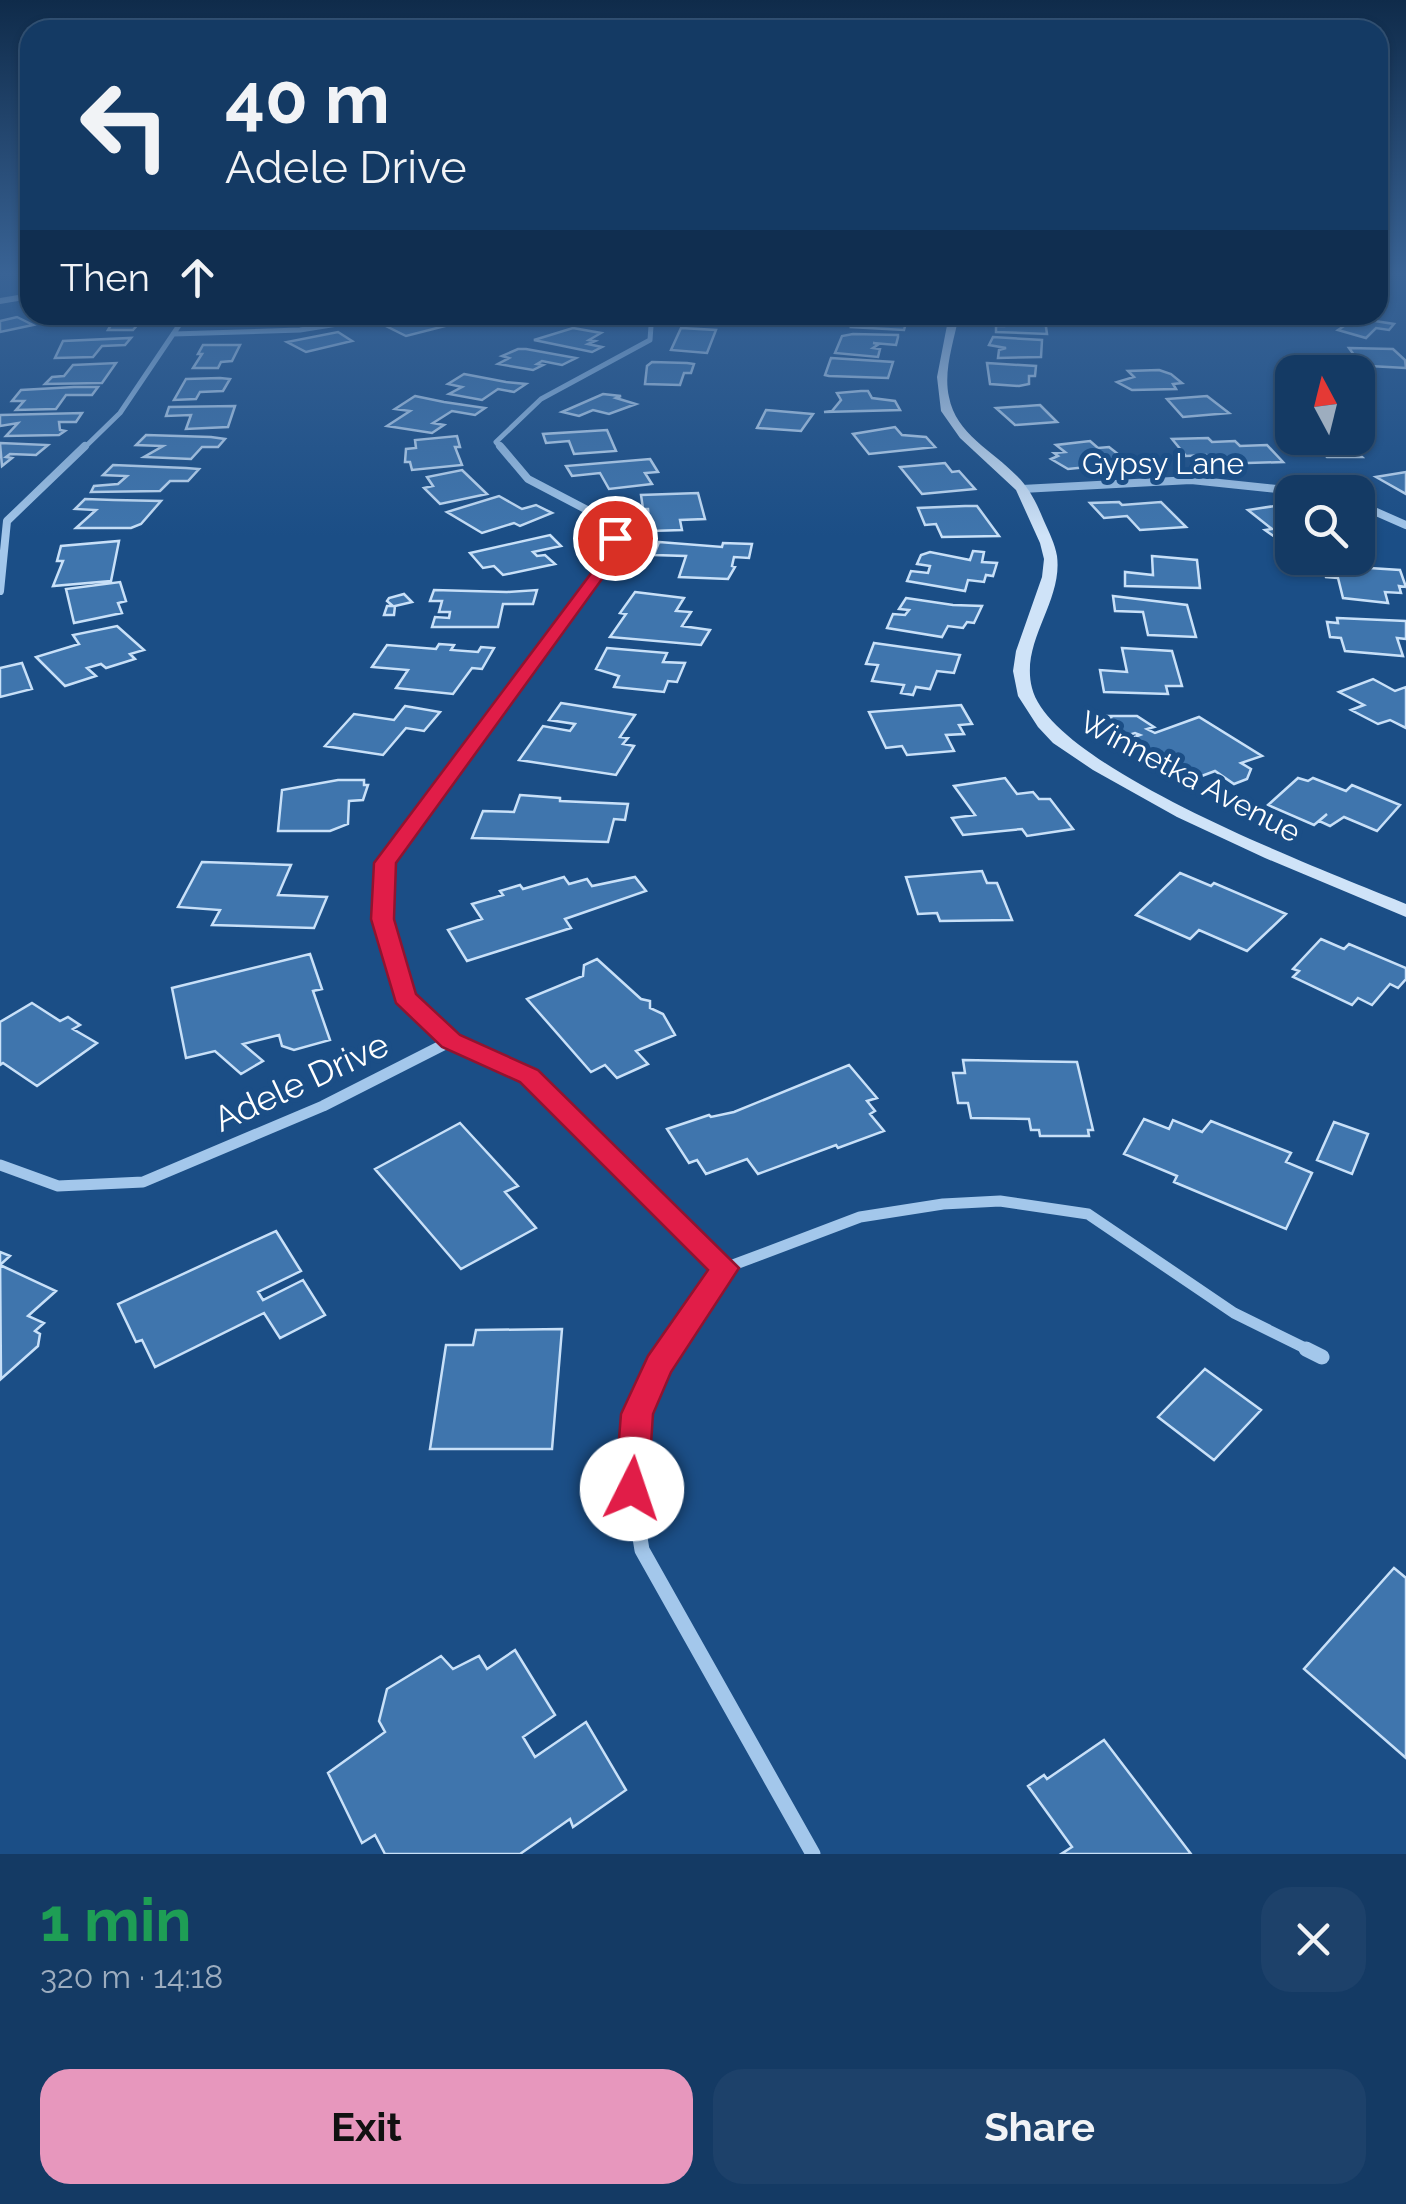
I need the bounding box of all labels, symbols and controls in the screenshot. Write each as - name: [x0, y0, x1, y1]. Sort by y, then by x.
- text: 40 m: [225, 57, 390, 139]
- icon: left: [60, 60, 190, 190]
- text: Adele Drive: [225, 141, 467, 194]
- icon: ahead: [170, 250, 225, 305]
- text: Then: [60, 255, 150, 300]
- north arrow: [1275, 355, 1375, 455]
- map controls: [1275, 355, 1375, 575]
- street label: Gypsy Lane: [1082, 446, 1244, 481]
- button: search: [1275, 475, 1375, 575]
- pin: [573, 496, 658, 581]
- icon: arrive: [588, 511, 643, 566]
- street label: Winnetka Avenue: [1074, 704, 1306, 849]
- street label: Adele Drive: [207, 1023, 395, 1140]
- position arrow: [580, 1437, 684, 1541]
- text: 1 min: [40, 1885, 191, 1955]
- button: close: [1261, 1887, 1366, 1992]
- text: 320 m · 14:18: [40, 1958, 223, 1995]
- button: Exit: [40, 2069, 693, 2184]
- button: Share: [713, 2069, 1366, 2184]

